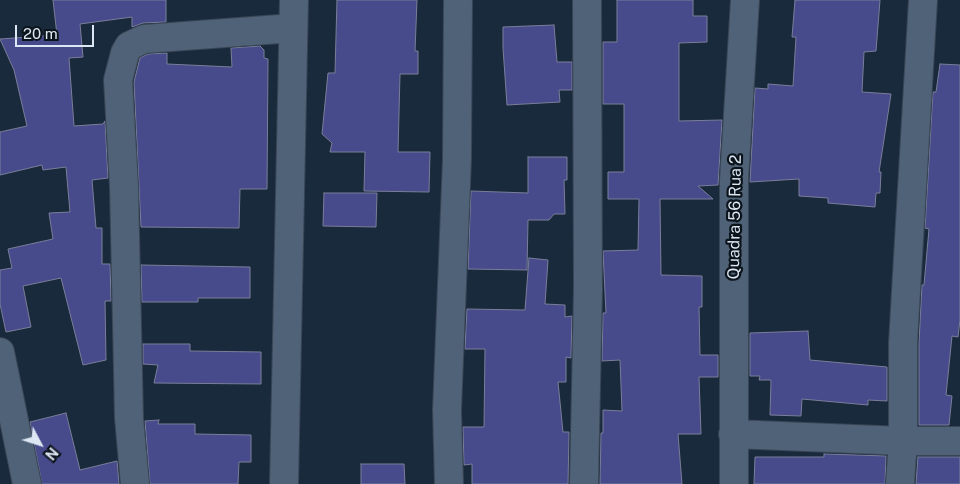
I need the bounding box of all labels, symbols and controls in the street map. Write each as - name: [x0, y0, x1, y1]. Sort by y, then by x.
- scale bar: [18, 15, 96, 47]
- text: 20 m: [23, 25, 58, 42]
- street label: Quadra 56 Rua 2: [724, 154, 746, 280]
- north arrow: [15, 419, 65, 469]
- text: N: [42, 444, 61, 463]

